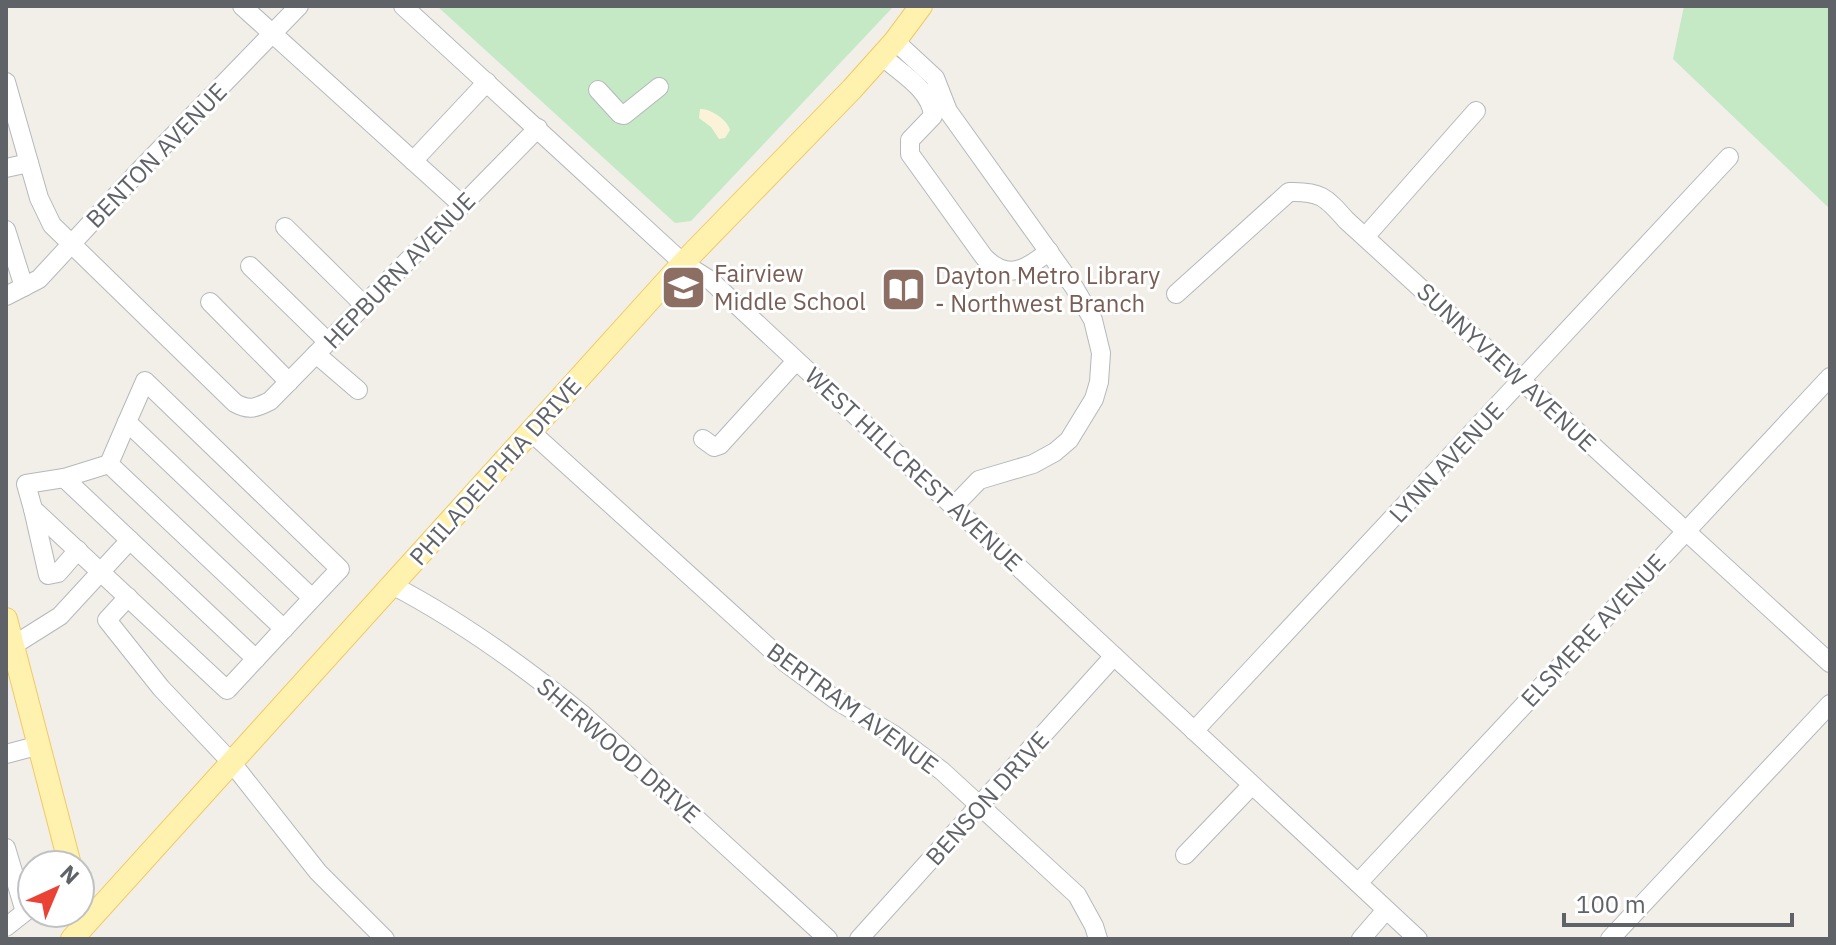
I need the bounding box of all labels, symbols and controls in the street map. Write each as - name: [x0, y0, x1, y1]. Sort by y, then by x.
- street label: BENTON AVENUE: [79, 76, 233, 234]
- street label: HEPBURN AVENUE: [316, 185, 482, 355]
- place label: Fairview Middle School: [714, 257, 866, 317]
- place label: Dayton Metro Library - Northwest Branch: [935, 259, 1160, 319]
- school or university icon: Fairview Middle School: [659, 263, 707, 311]
- library icon: Dayton Metro Library - Northwest Branch: [880, 265, 928, 313]
- street label: SUNNYVIEW AVENUE: [1411, 276, 1603, 458]
- street label: WEST HILLCREST AVENUE: [799, 360, 1029, 578]
- street label: PHILADELPHIA DRIVE: [402, 370, 588, 572]
- street label: LYNN AVENUE: [1382, 395, 1510, 529]
- street label: ELSMERE AVENUE: [1514, 546, 1672, 714]
- street label: BERTRAM AVENUE: [761, 635, 945, 781]
- street label: SHERWOOD DRIVE: [530, 670, 708, 830]
- street label: BENSON DRIVE: [918, 724, 1056, 872]
- north arrow: [16, 849, 96, 929]
- text: N: [54, 858, 86, 890]
- scale bar: [1564, 877, 1792, 927]
- text: 100 m: [1576, 888, 1646, 920]

